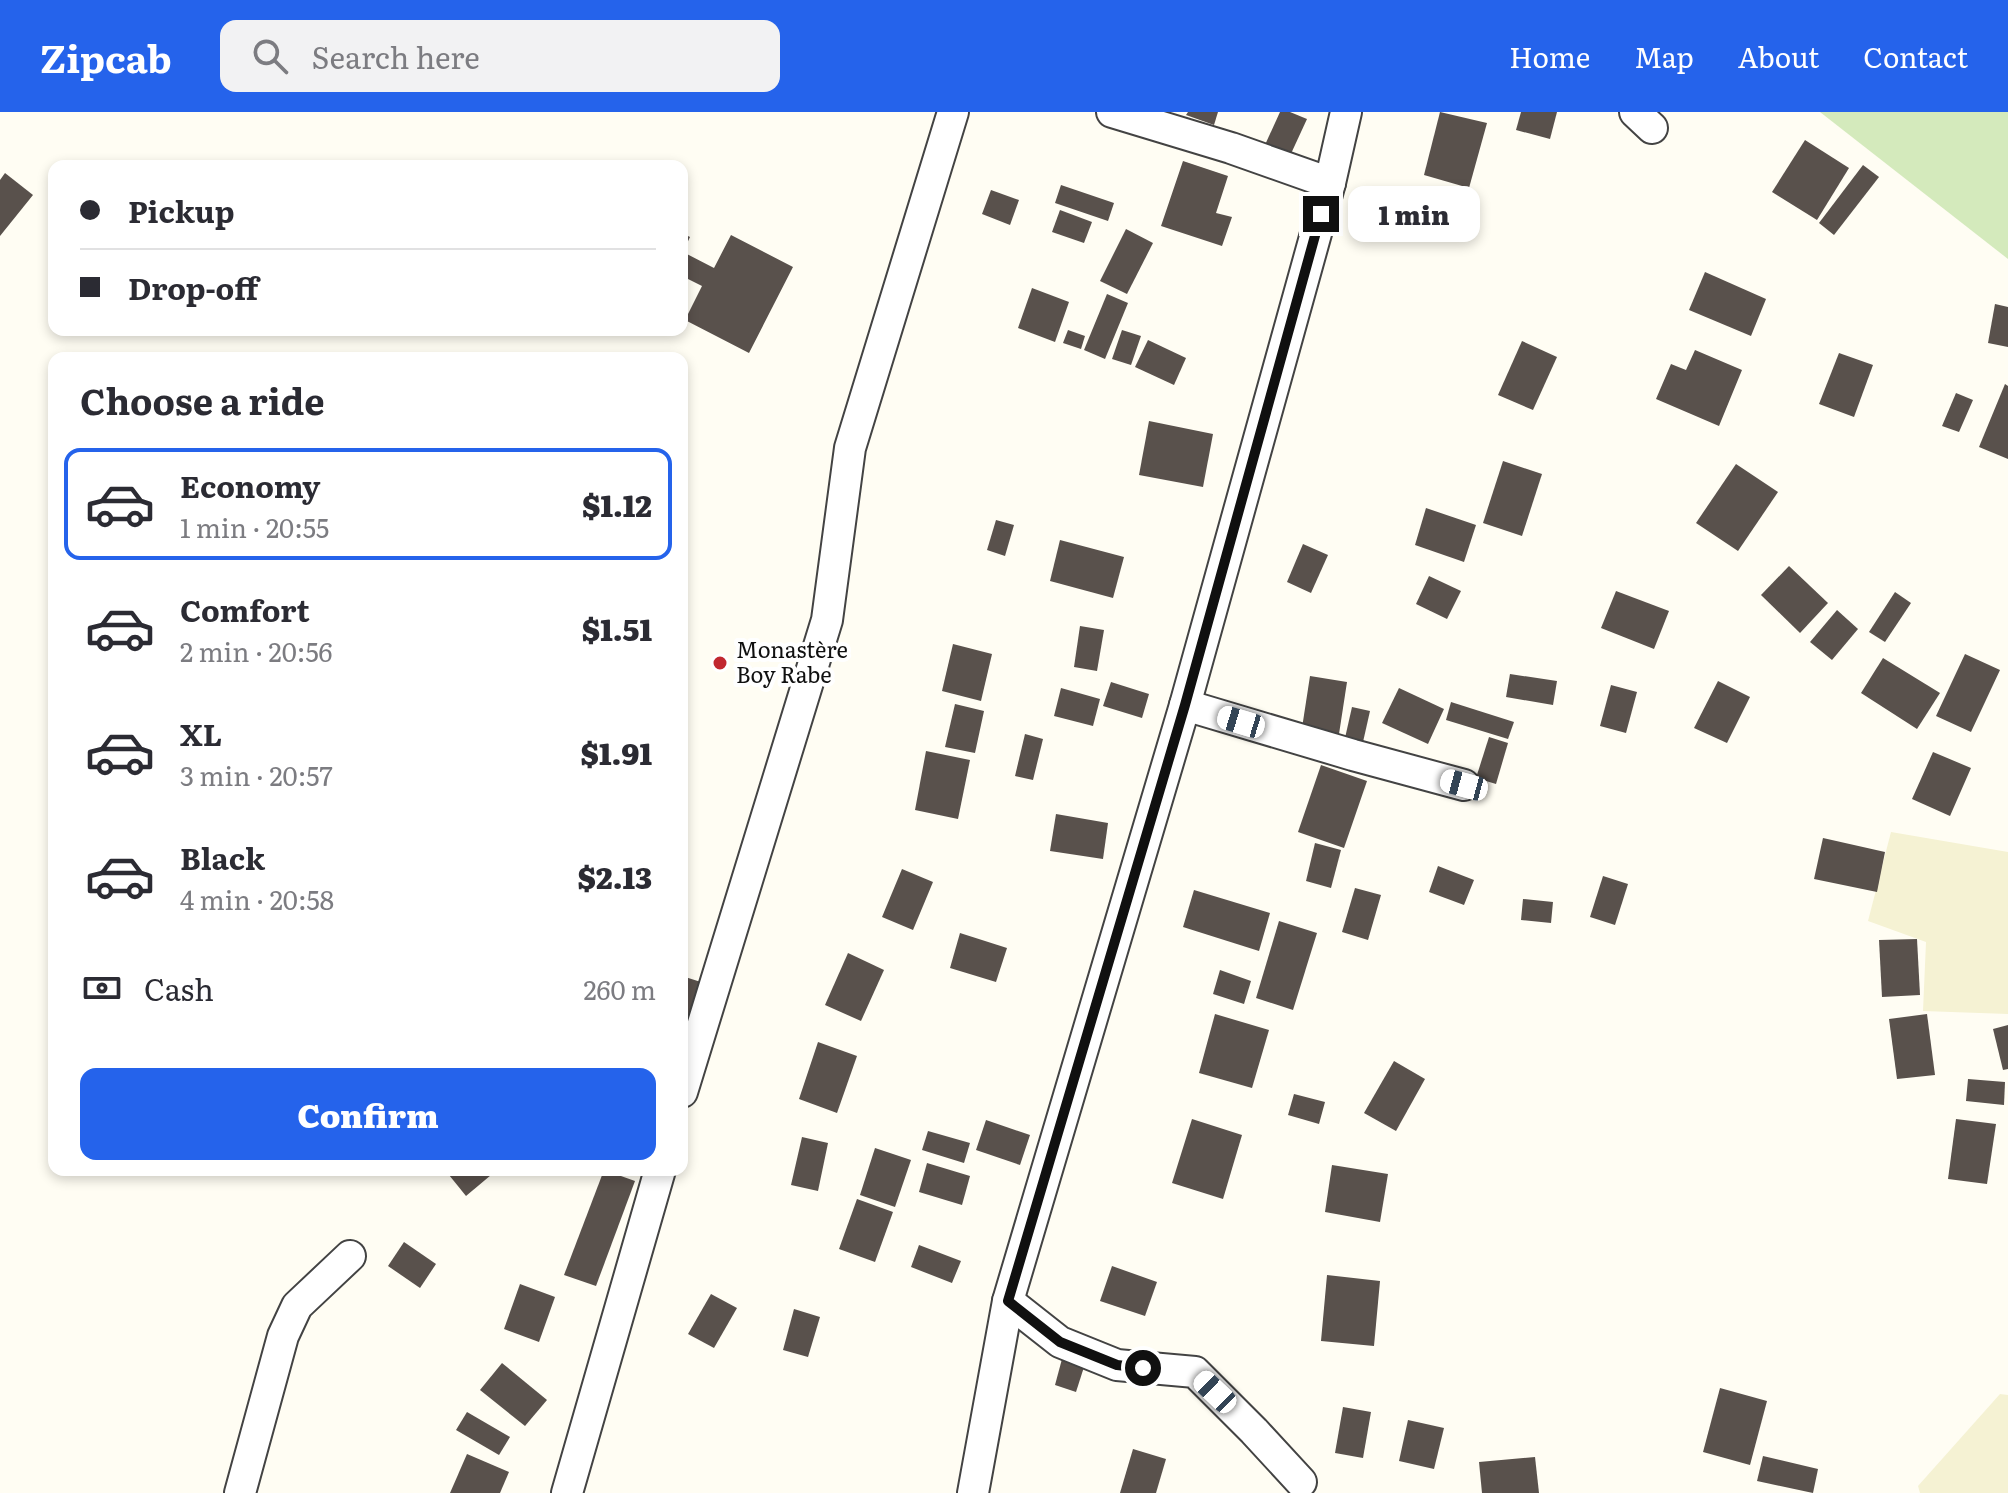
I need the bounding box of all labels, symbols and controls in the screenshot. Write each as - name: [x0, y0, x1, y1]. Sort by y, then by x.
- search box: [220, 20, 780, 92]
- text: Zipcab: [40, 28, 172, 85]
- icon: search: [248, 34, 292, 78]
- text: Search here: [312, 34, 480, 78]
- text: Home: [1509, 35, 1590, 77]
- text: Map: [1634, 35, 1694, 77]
- text: About: [1738, 35, 1819, 77]
- text: Contact: [1863, 35, 1968, 77]
- callout: 1 min: [1349, 186, 1481, 242]
- text: Pickup: [128, 188, 235, 232]
- text: 1 min: [1379, 194, 1449, 233]
- route end: [1303, 196, 1339, 232]
- text: Drop-off: [128, 265, 258, 309]
- text: Choose a ride: [80, 373, 325, 426]
- text: Economy: [180, 463, 320, 507]
- icon: car: [84, 468, 156, 540]
- text: $1.12: [582, 482, 652, 526]
- text: 1 min · 20:55: [180, 507, 329, 546]
- text: Comfort: [180, 587, 310, 631]
- icon: car: [84, 592, 156, 664]
- text: $1.51: [582, 606, 652, 650]
- text: 2 min · 20:56: [180, 631, 333, 670]
- place label: Monastère Boy Rabe: [736, 632, 848, 690]
- marker: Monastère Boy Rabe: [711, 654, 729, 672]
- car: [1215, 704, 1267, 740]
- text: XL: [180, 711, 222, 755]
- icon: car: [84, 716, 156, 788]
- text: $1.91: [580, 730, 652, 774]
- text: 3 min · 20:57: [180, 755, 333, 794]
- car: [1438, 767, 1490, 803]
- text: Black: [180, 835, 265, 879]
- icon: car: [84, 840, 156, 912]
- text: $2.13: [578, 854, 652, 898]
- text: 4 min · 20:58: [180, 879, 334, 918]
- icon: cash: [80, 966, 124, 1010]
- text: Cash: [144, 966, 214, 1010]
- text: 260 m: [583, 969, 656, 1008]
- button: Confirm: [80, 1068, 656, 1160]
- route start: [1125, 1350, 1161, 1386]
- car: [1189, 1367, 1241, 1417]

